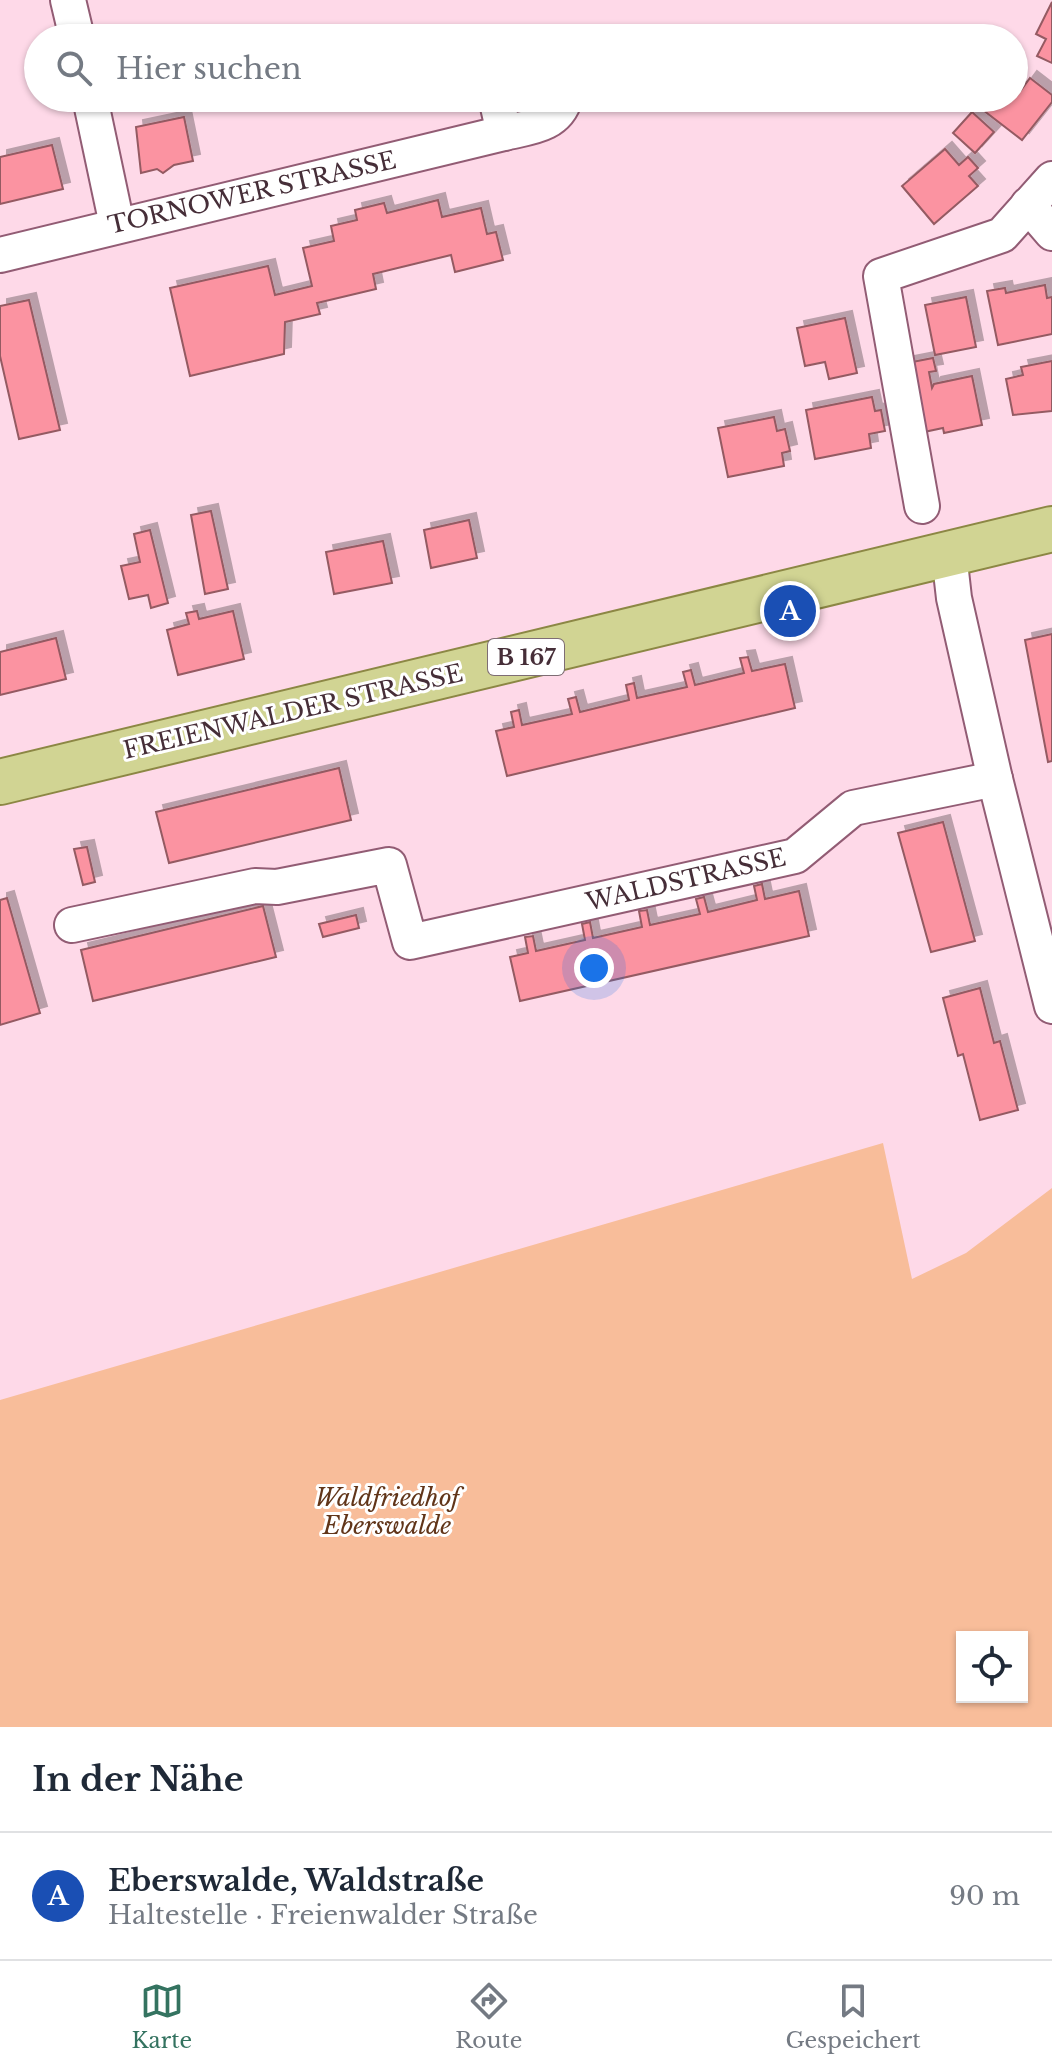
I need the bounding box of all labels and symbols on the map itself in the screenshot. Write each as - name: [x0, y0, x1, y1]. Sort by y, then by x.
- street label: TORNOWER STRASSE: [105, 145, 399, 240]
- pin: A: [764, 581, 816, 641]
- road number: B 167: [488, 639, 564, 675]
- street label: FREIENWALDER STRASSE: [120, 658, 466, 765]
- street label: WALDSTRASSE: [582, 842, 789, 917]
- your location: [574, 948, 614, 988]
- park label: Waldfriedhof Eberswalde: [315, 1483, 464, 1540]

